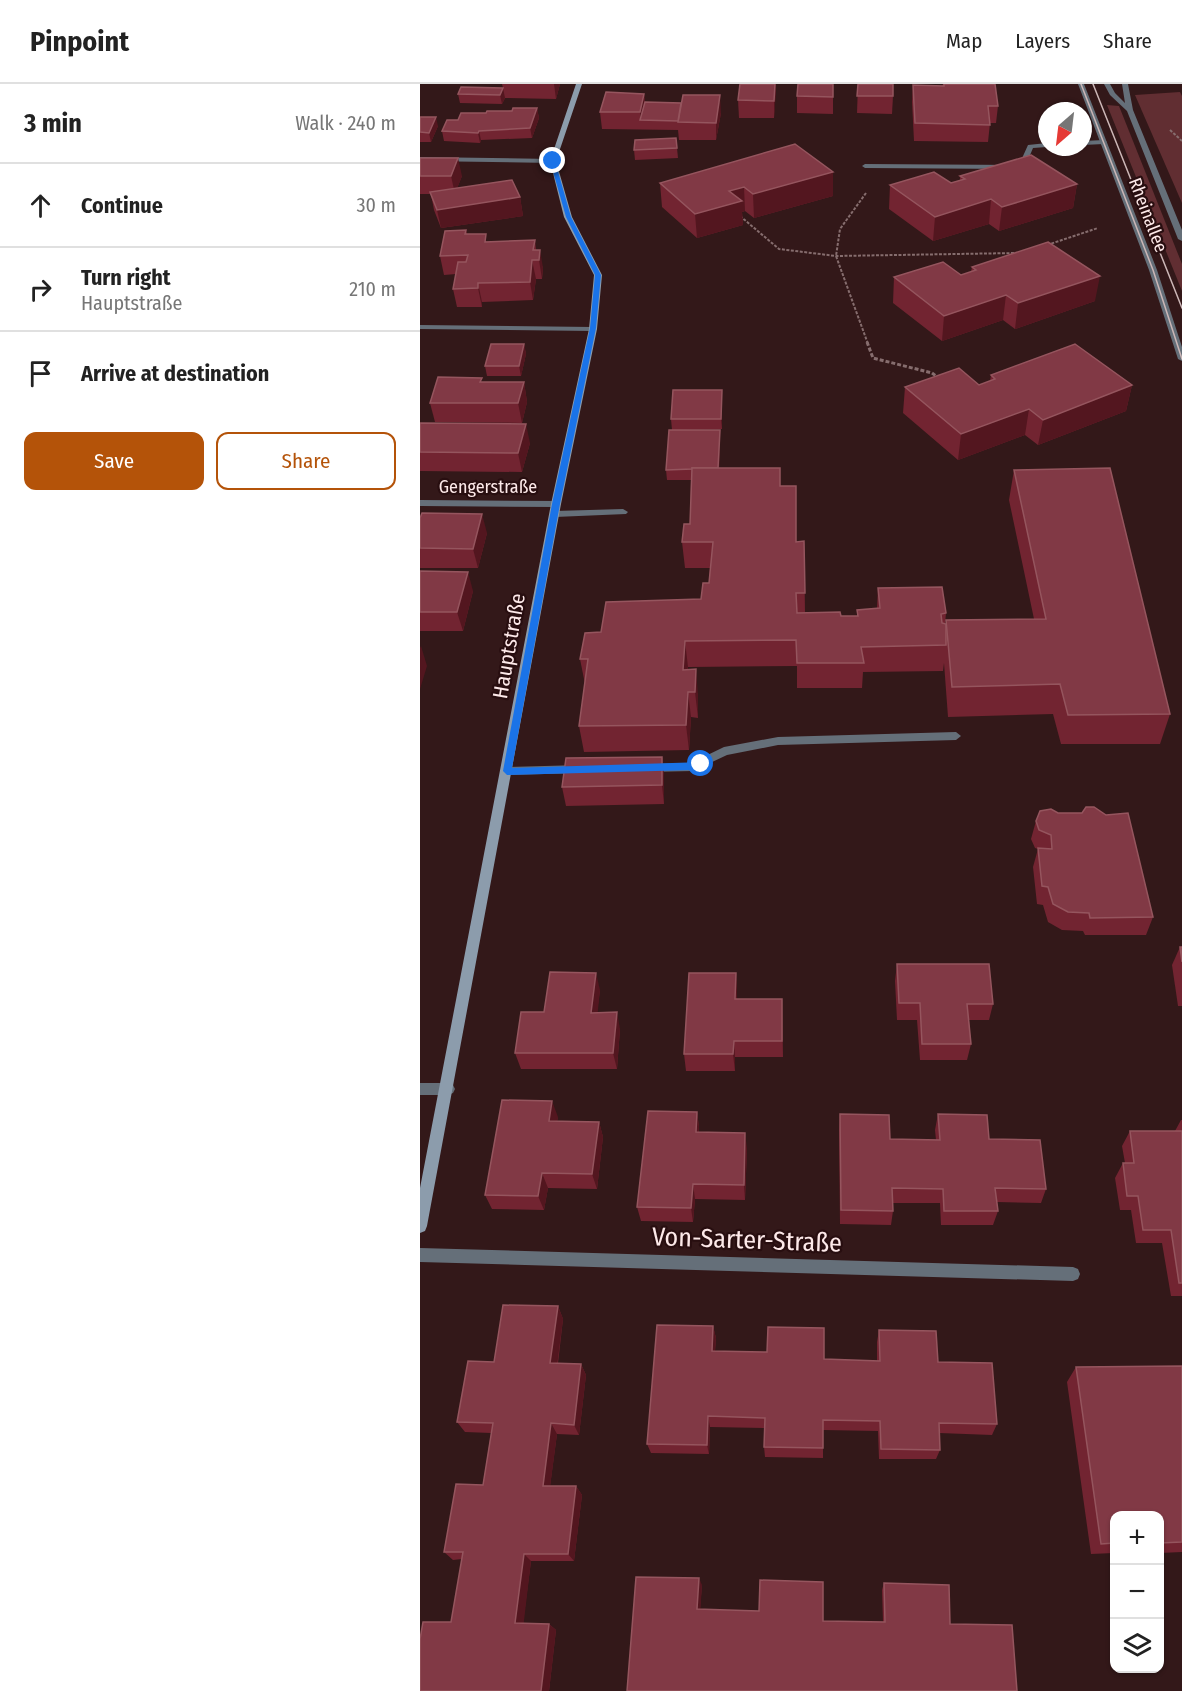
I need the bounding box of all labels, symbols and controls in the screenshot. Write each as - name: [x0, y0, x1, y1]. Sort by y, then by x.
- text: Pinpoint: [30, 25, 129, 58]
- text: Map: [946, 28, 982, 54]
- text: Layers: [1015, 28, 1070, 54]
- text: Share: [1103, 28, 1152, 54]
- north arrow: [1038, 102, 1092, 156]
- text: 3 min: [24, 108, 82, 139]
- text: Walk · 240 m: [295, 111, 396, 135]
- route end: [539, 147, 565, 173]
- street label: Rheinallee: [1124, 175, 1172, 255]
- icon: ahead: [24, 189, 57, 222]
- text: Continue: [81, 192, 163, 219]
- text: 30 m: [356, 193, 396, 217]
- text: Turn right: [81, 264, 170, 291]
- icon: right: [24, 273, 57, 306]
- text: 210 m: [349, 277, 396, 301]
- text: Hauptstraße: [81, 291, 182, 315]
- icon: arrive: [24, 357, 57, 390]
- text: Arrive at destination: [81, 360, 269, 387]
- button: Save: [24, 432, 204, 490]
- button: Share: [216, 432, 396, 490]
- street label: Gengerstraße: [439, 476, 537, 498]
- street label: Hauptstraße: [487, 591, 531, 701]
- route start: [687, 750, 713, 776]
- street label: Von-Sarter-Straße: [651, 1221, 843, 1259]
- map controls: [1110, 1511, 1164, 1673]
- button: +: [1110, 1511, 1164, 1565]
- button: −: [1110, 1565, 1164, 1619]
- button: layers: [1110, 1619, 1164, 1673]

